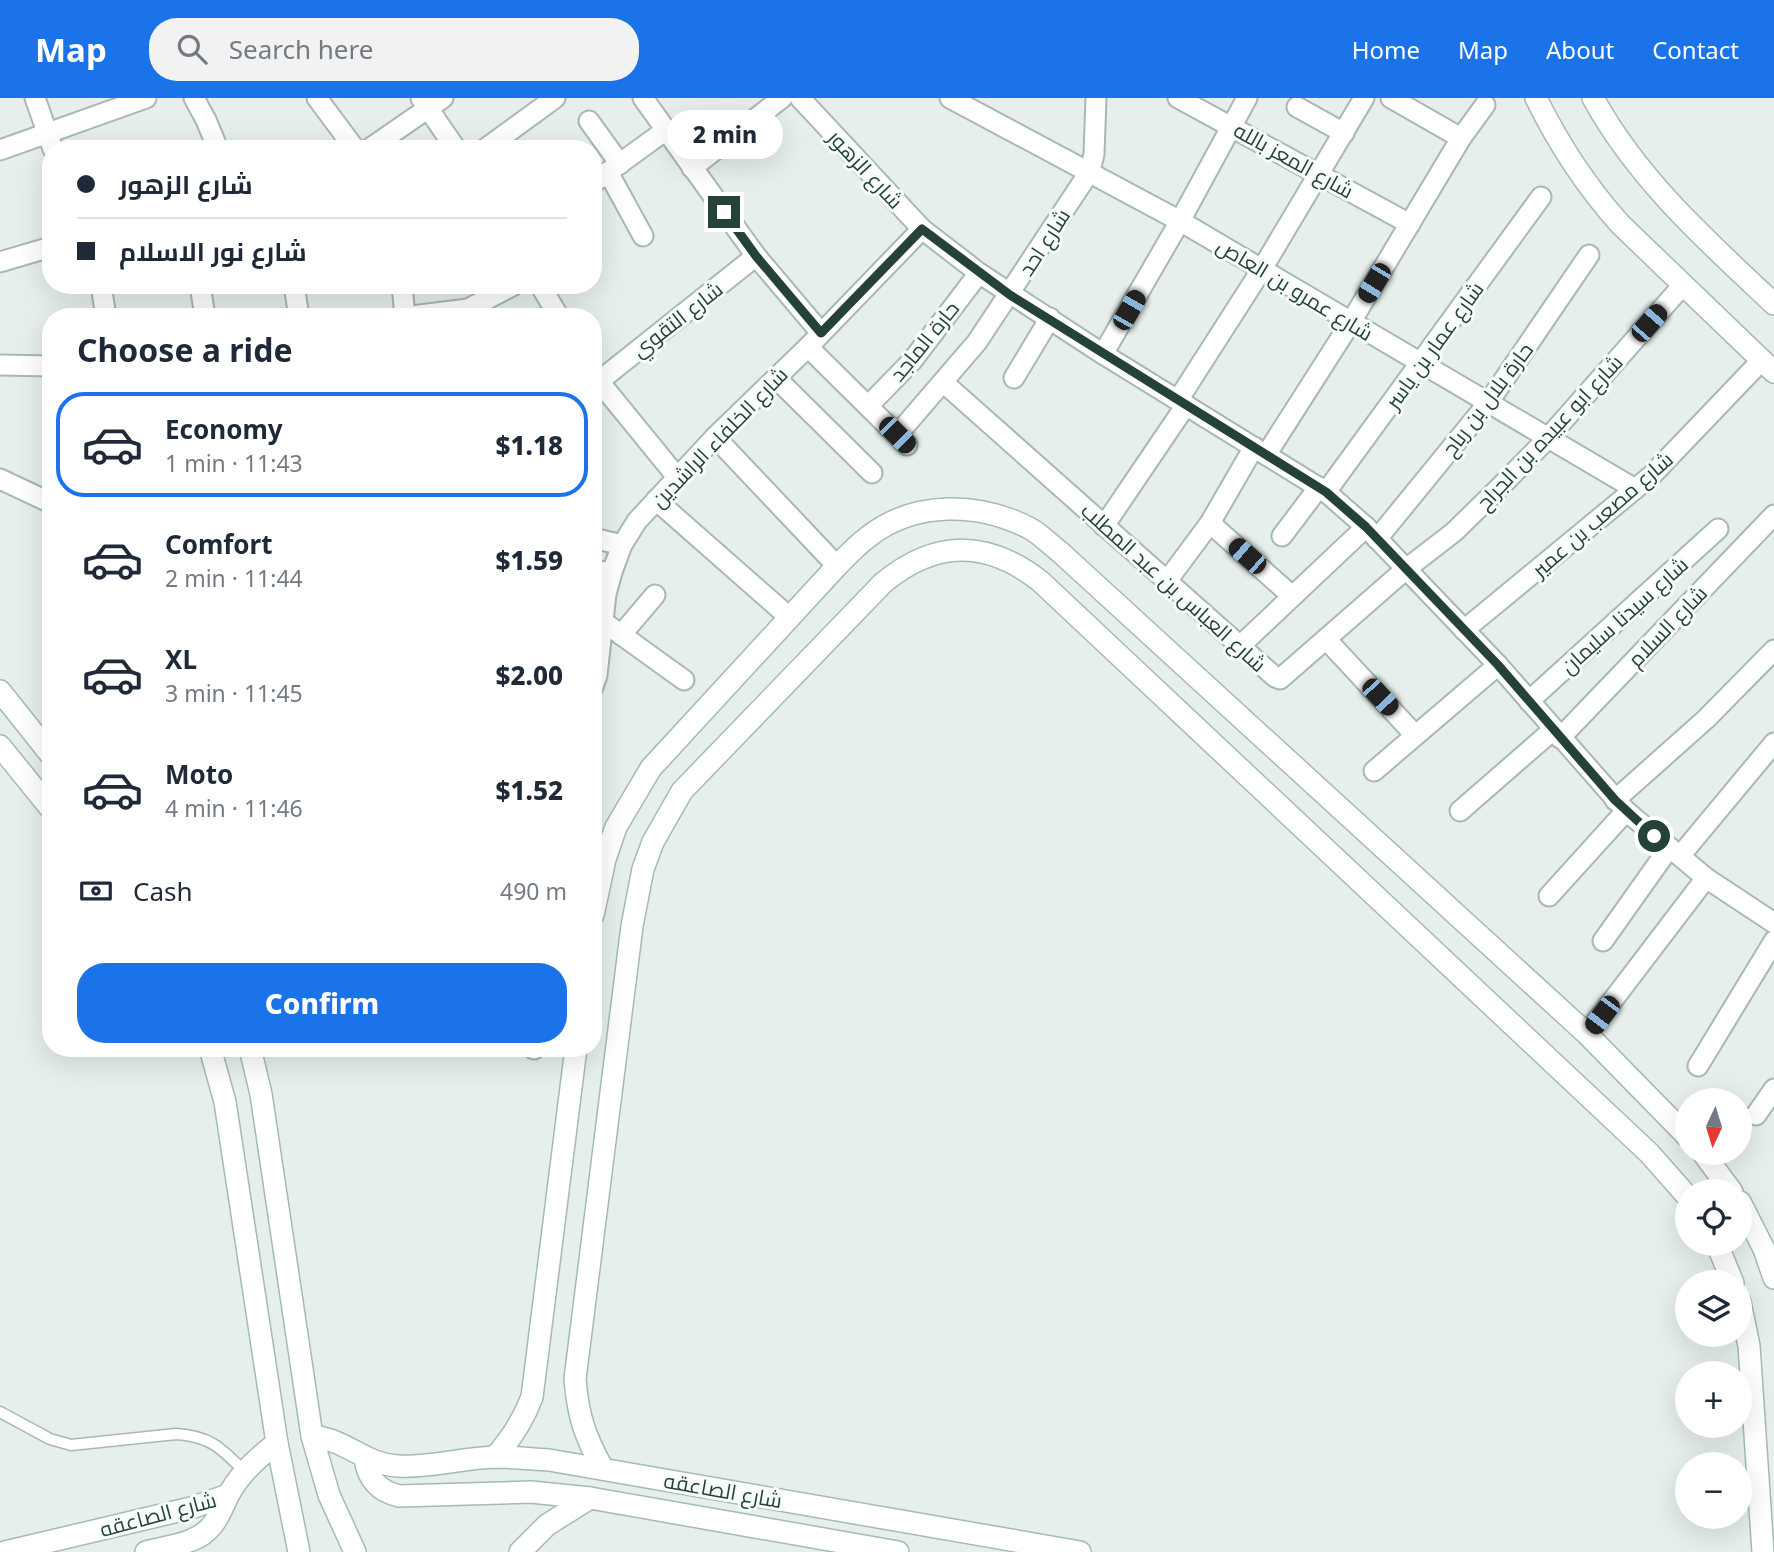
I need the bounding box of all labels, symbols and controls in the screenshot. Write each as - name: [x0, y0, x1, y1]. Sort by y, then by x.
- search box: [149, 18, 639, 81]
- text: Map: [35, 27, 107, 72]
- icon: search: [173, 30, 211, 68]
- text: Search here: [229, 31, 373, 67]
- text: Home: [1352, 33, 1420, 66]
- text: Map: [1458, 33, 1508, 66]
- text: About: [1546, 33, 1614, 66]
- text: Contact: [1652, 33, 1739, 66]
- callout: 2 min: [666, 110, 782, 159]
- street label: شارع المعز بالله: [1229, 116, 1359, 205]
- text: 2 min: [693, 118, 757, 150]
- street label: شارع الزهور: [821, 123, 910, 215]
- text: شارع الزهور: [119, 166, 253, 202]
- route end: [708, 196, 740, 228]
- street label: شارع احد: [1012, 203, 1077, 281]
- street label: شارع عمرو بن العاص: [1211, 231, 1378, 348]
- text: شارع نور الاسلام: [119, 233, 307, 269]
- car: [1355, 260, 1394, 306]
- street label: شارع التقوي: [626, 275, 730, 366]
- street label: شارع عمار بن ياسر: [1378, 276, 1490, 416]
- car: [1110, 287, 1149, 333]
- street label: حارة الماجد: [883, 295, 965, 387]
- car: [1628, 300, 1671, 346]
- text: Choose a ride: [77, 328, 293, 371]
- street label: حارة بلال بن رباح: [1435, 336, 1540, 462]
- street label: شارع ابو عبيده بن الجراح: [1470, 348, 1629, 516]
- street label: شارع الخلفاء الراشدين: [645, 361, 794, 514]
- text: Economy: [165, 411, 283, 447]
- icon: car: [81, 413, 144, 476]
- car: [875, 413, 920, 457]
- text: $1.18: [496, 427, 563, 463]
- street label: شارع مصعب بن عمير: [1525, 445, 1679, 584]
- text: 1 min · 11:43: [165, 447, 303, 479]
- street label: شارع العباس بن عبد المطلب: [1075, 496, 1273, 678]
- text: Comfort: [165, 526, 273, 562]
- icon: car: [81, 528, 144, 591]
- car: [1225, 534, 1270, 578]
- text: $1.59: [496, 542, 563, 578]
- street label: شارع سيدنا سليمان: [1554, 550, 1694, 681]
- text: 2 min · 11:44: [165, 562, 303, 594]
- street label: شارع السلام: [1621, 579, 1714, 673]
- text: XL: [165, 641, 197, 677]
- icon: car: [81, 643, 144, 706]
- text: $2.00: [496, 657, 563, 693]
- car: [1358, 674, 1403, 720]
- text: 3 min · 11:45: [165, 677, 303, 709]
- text: Moto: [165, 756, 233, 792]
- icon: car: [81, 758, 144, 821]
- text: $1.52: [496, 772, 563, 808]
- text: 4 min · 11:46: [165, 792, 303, 824]
- route start: [1638, 820, 1670, 852]
- icon: cash: [77, 872, 115, 910]
- text: Cash: [133, 873, 193, 909]
- text: 490 m: [500, 875, 567, 907]
- button: Confirm: [77, 963, 567, 1043]
- car: [1581, 992, 1624, 1038]
- north arrow: [1675, 1088, 1752, 1166]
- map controls: [1675, 1088, 1752, 1529]
- button: locate: [1675, 1179, 1752, 1256]
- button: layers: [1675, 1270, 1752, 1347]
- button: +: [1675, 1361, 1752, 1438]
- button: −: [1675, 1452, 1752, 1529]
- street label: شارع الصاعقه: [661, 1466, 784, 1515]
- street label: شارع الصاعقه: [97, 1485, 220, 1544]

